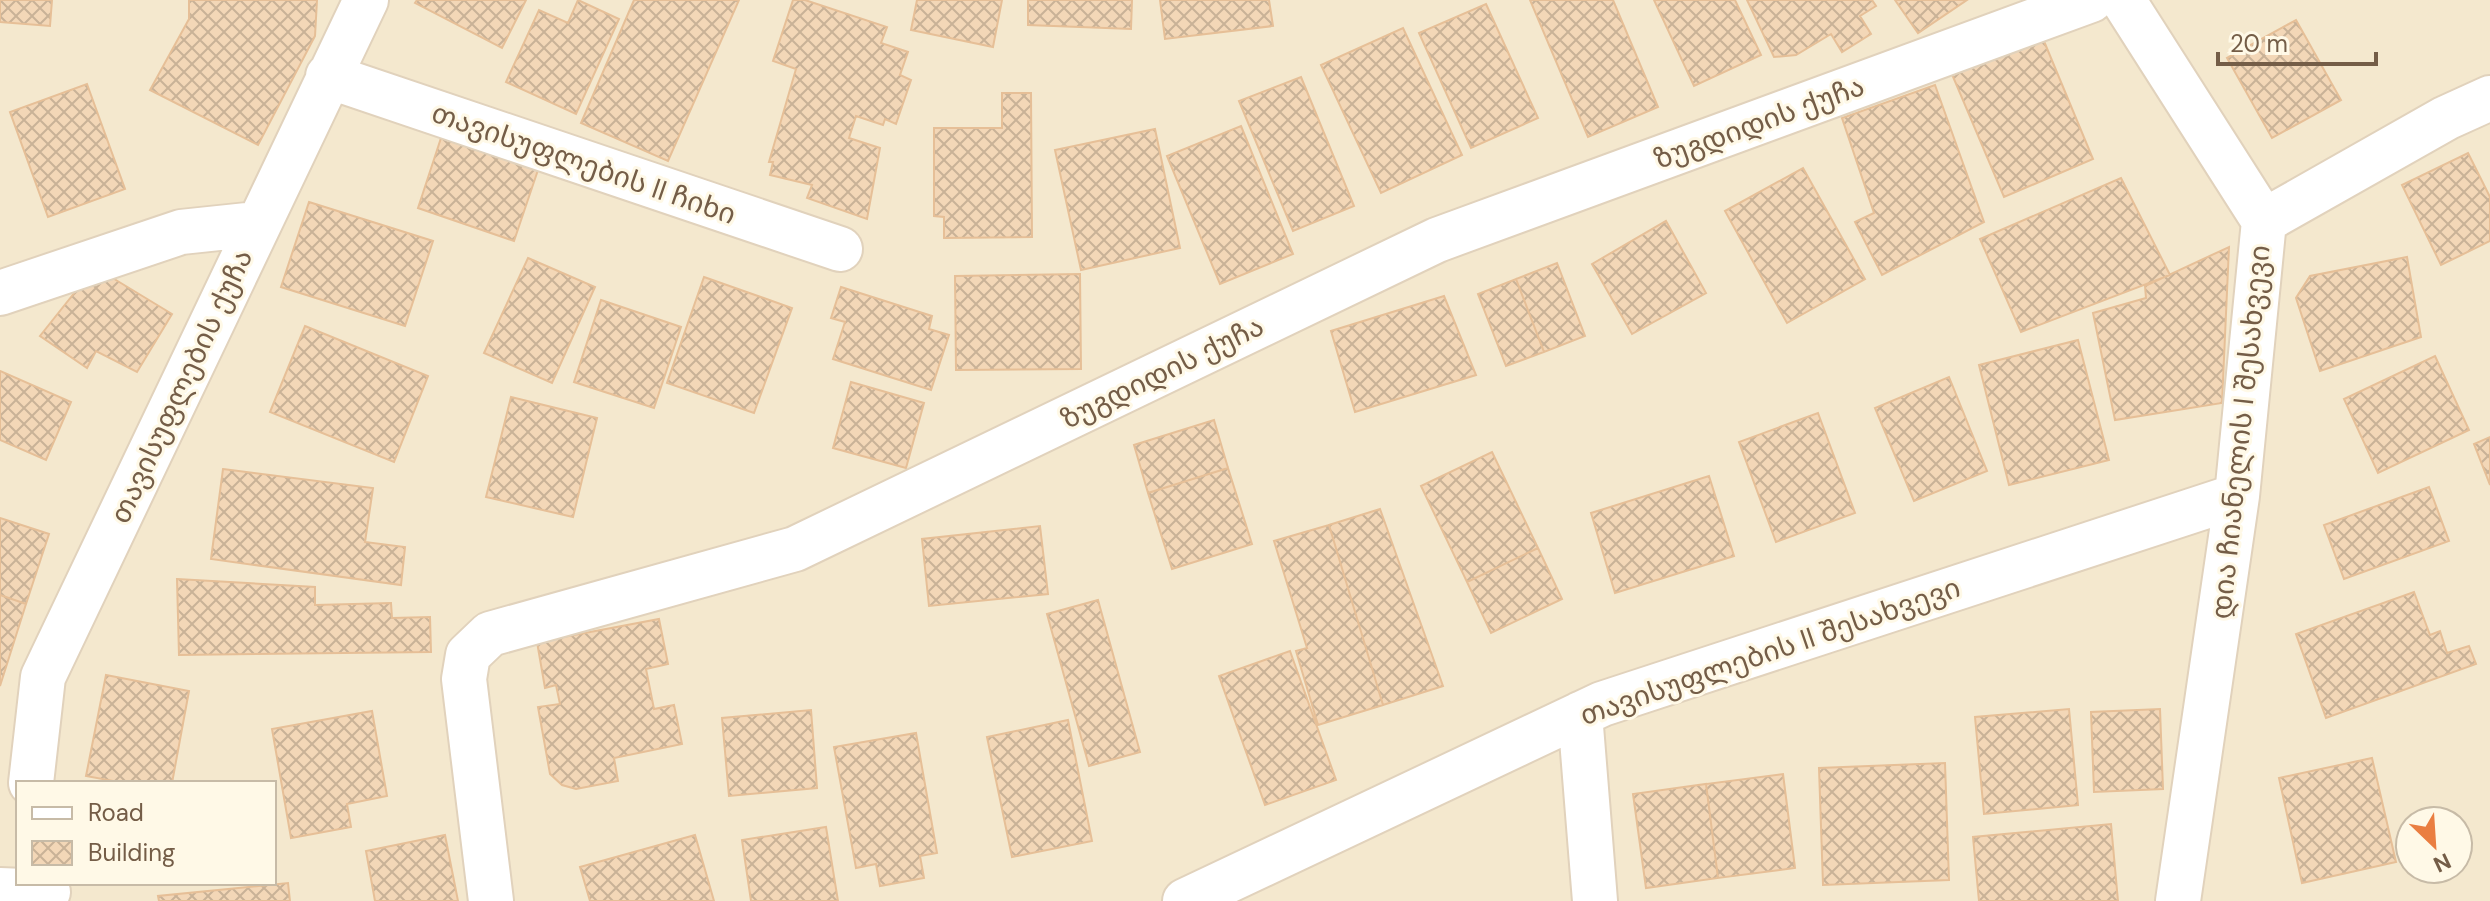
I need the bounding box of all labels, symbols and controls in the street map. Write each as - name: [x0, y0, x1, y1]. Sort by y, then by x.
- scale bar: [2218, 16, 2376, 66]
- text: 20 m: [2230, 28, 2288, 59]
- street label: ზუგდიდის ქუჩა: [1649, 67, 1869, 178]
- street label: თავისუფლების II ჩიხი: [427, 94, 741, 233]
- street label: თავისუფლების ქუჩა: [102, 243, 261, 529]
- street label: დია ჩიანელის I შესახვევი: [2202, 243, 2279, 621]
- street label: ზუგდიდის ქუჩა: [1055, 307, 1270, 438]
- street label: თავისუფლების II შესახვევი: [1575, 569, 1965, 734]
- legend: [16, 781, 276, 885]
- text: Road: [88, 797, 144, 828]
- north arrow: [2394, 805, 2474, 885]
- text: Building: [88, 837, 175, 868]
- text: N: [2429, 846, 2456, 879]

